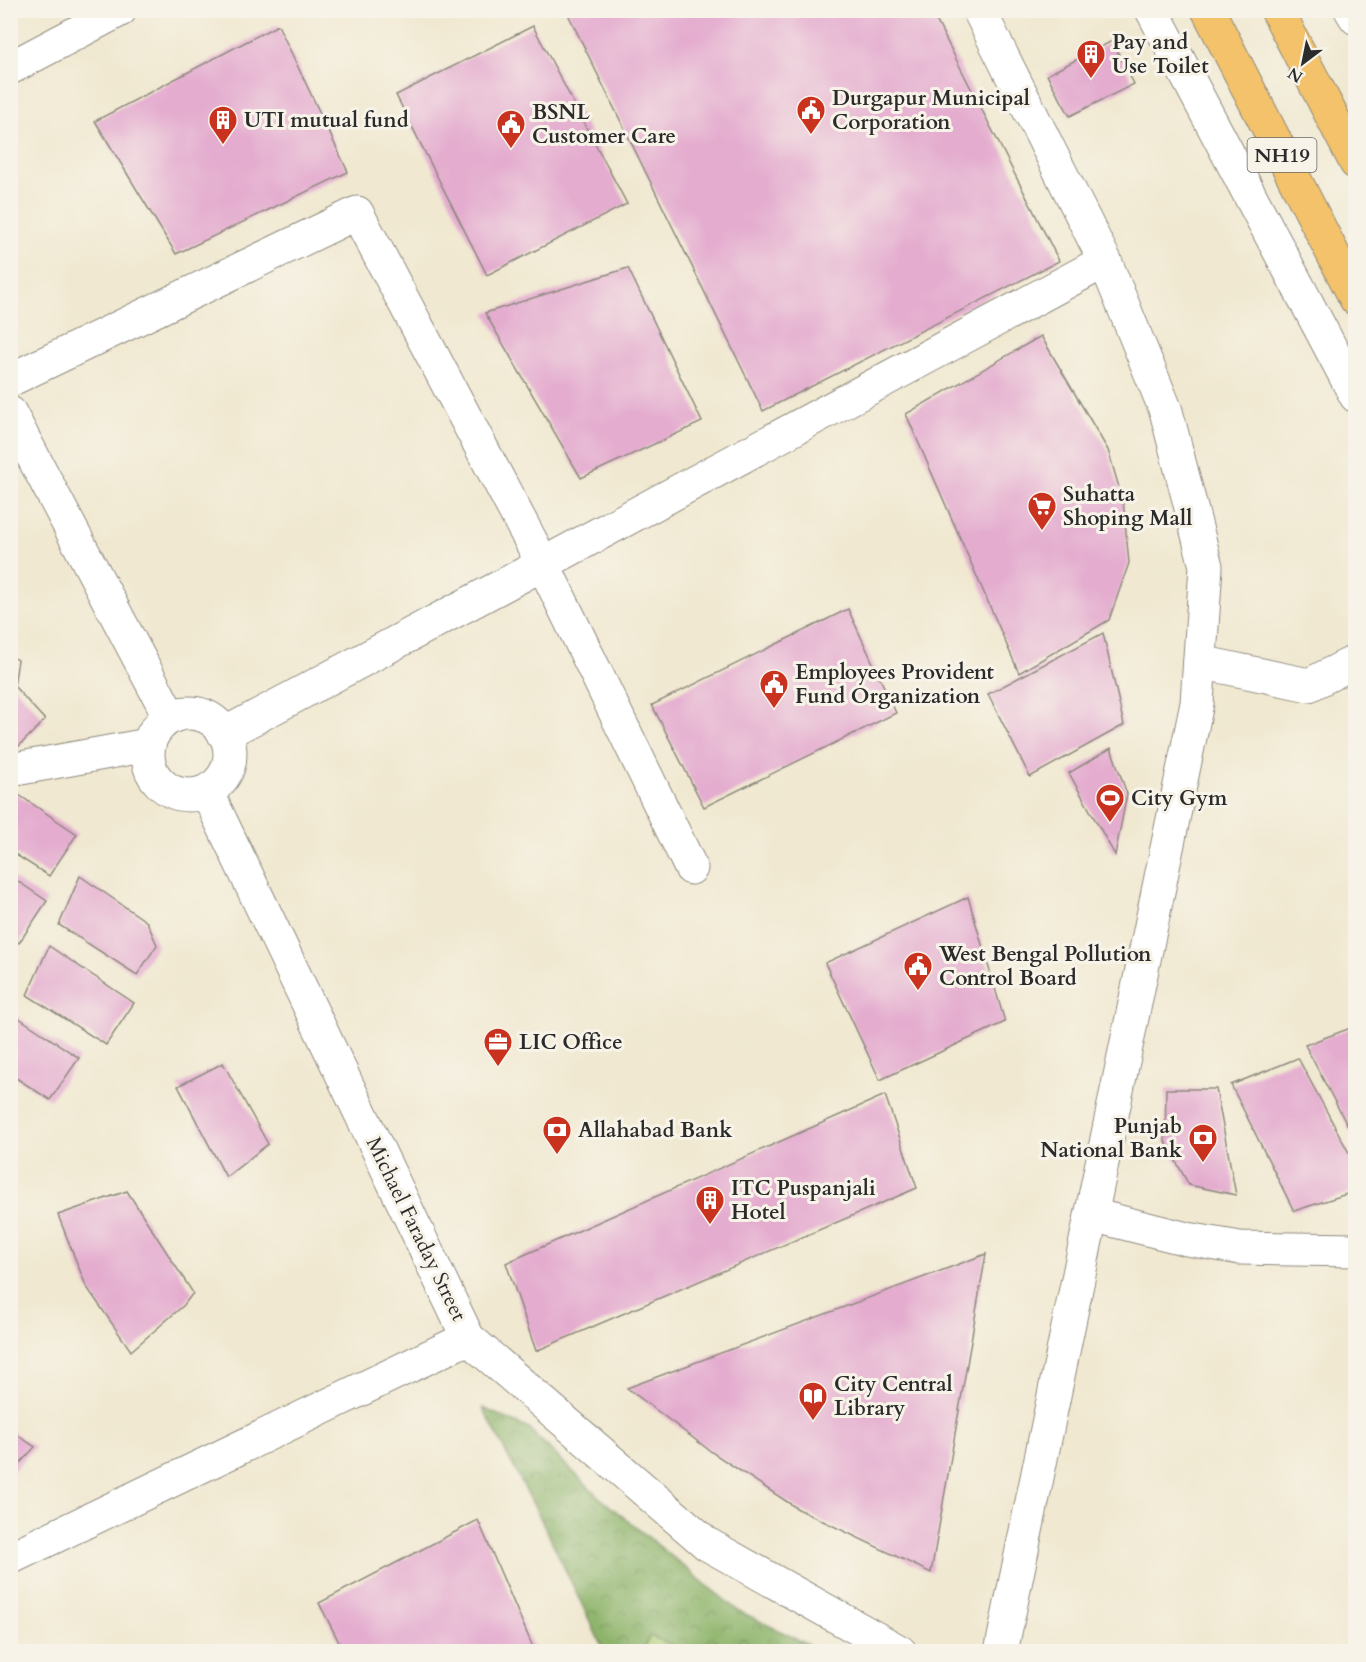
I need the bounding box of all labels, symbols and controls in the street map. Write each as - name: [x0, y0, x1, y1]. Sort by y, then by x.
- place label: Pay and Use Toilet: [1112, 28, 1209, 81]
- north arrow: [1273, 33, 1333, 93]
- building icon: Pay and Use Toilet: [1075, 38, 1107, 80]
- text: N: [1284, 62, 1307, 88]
- place label: Durgapur Municipal Corporation: [832, 84, 1030, 137]
- public building icon: Durgapur Municipal Corporation: [795, 94, 827, 136]
- place label: BSNL Customer Care: [532, 98, 676, 151]
- building icon: UTI mutual fund: [207, 104, 239, 146]
- place label: UTI mutual fund: [244, 106, 409, 135]
- public building icon: BSNL Customer Care: [495, 108, 527, 150]
- road number: NH19: [1248, 138, 1316, 172]
- place label: Suhatta Shoping Mall: [1063, 480, 1192, 533]
- supermarket icon: Suhatta Shoping Mall: [1026, 490, 1058, 532]
- place label: Employees Provident Fund Organization: [795, 658, 995, 711]
- public building icon: Employees Provident Fund Organization: [758, 668, 790, 710]
- sports icon: City Gym: [1094, 782, 1126, 824]
- place label: City Gym: [1131, 784, 1228, 813]
- place label: West Bengal Pollution Control Board: [938, 940, 1152, 993]
- public building icon: West Bengal Pollution Control Board: [902, 950, 934, 992]
- office icon: LIC Office: [482, 1026, 514, 1068]
- place label: LIC Office: [519, 1028, 623, 1057]
- place label: Punjab National Bank: [1040, 1112, 1182, 1165]
- bank icon: Allahabad Bank: [541, 1114, 573, 1156]
- place label: Allahabad Bank: [578, 1116, 732, 1145]
- bank icon: Punjab National Bank: [1187, 1122, 1219, 1164]
- street label: Michael Faraday Street: [359, 1132, 473, 1326]
- place label: ITC Puspanjali Hotel: [731, 1174, 876, 1227]
- building icon: ITC Puspanjali Hotel: [694, 1184, 726, 1226]
- place label: City Central Library: [834, 1370, 953, 1423]
- library icon: City Central Library: [797, 1380, 829, 1422]

